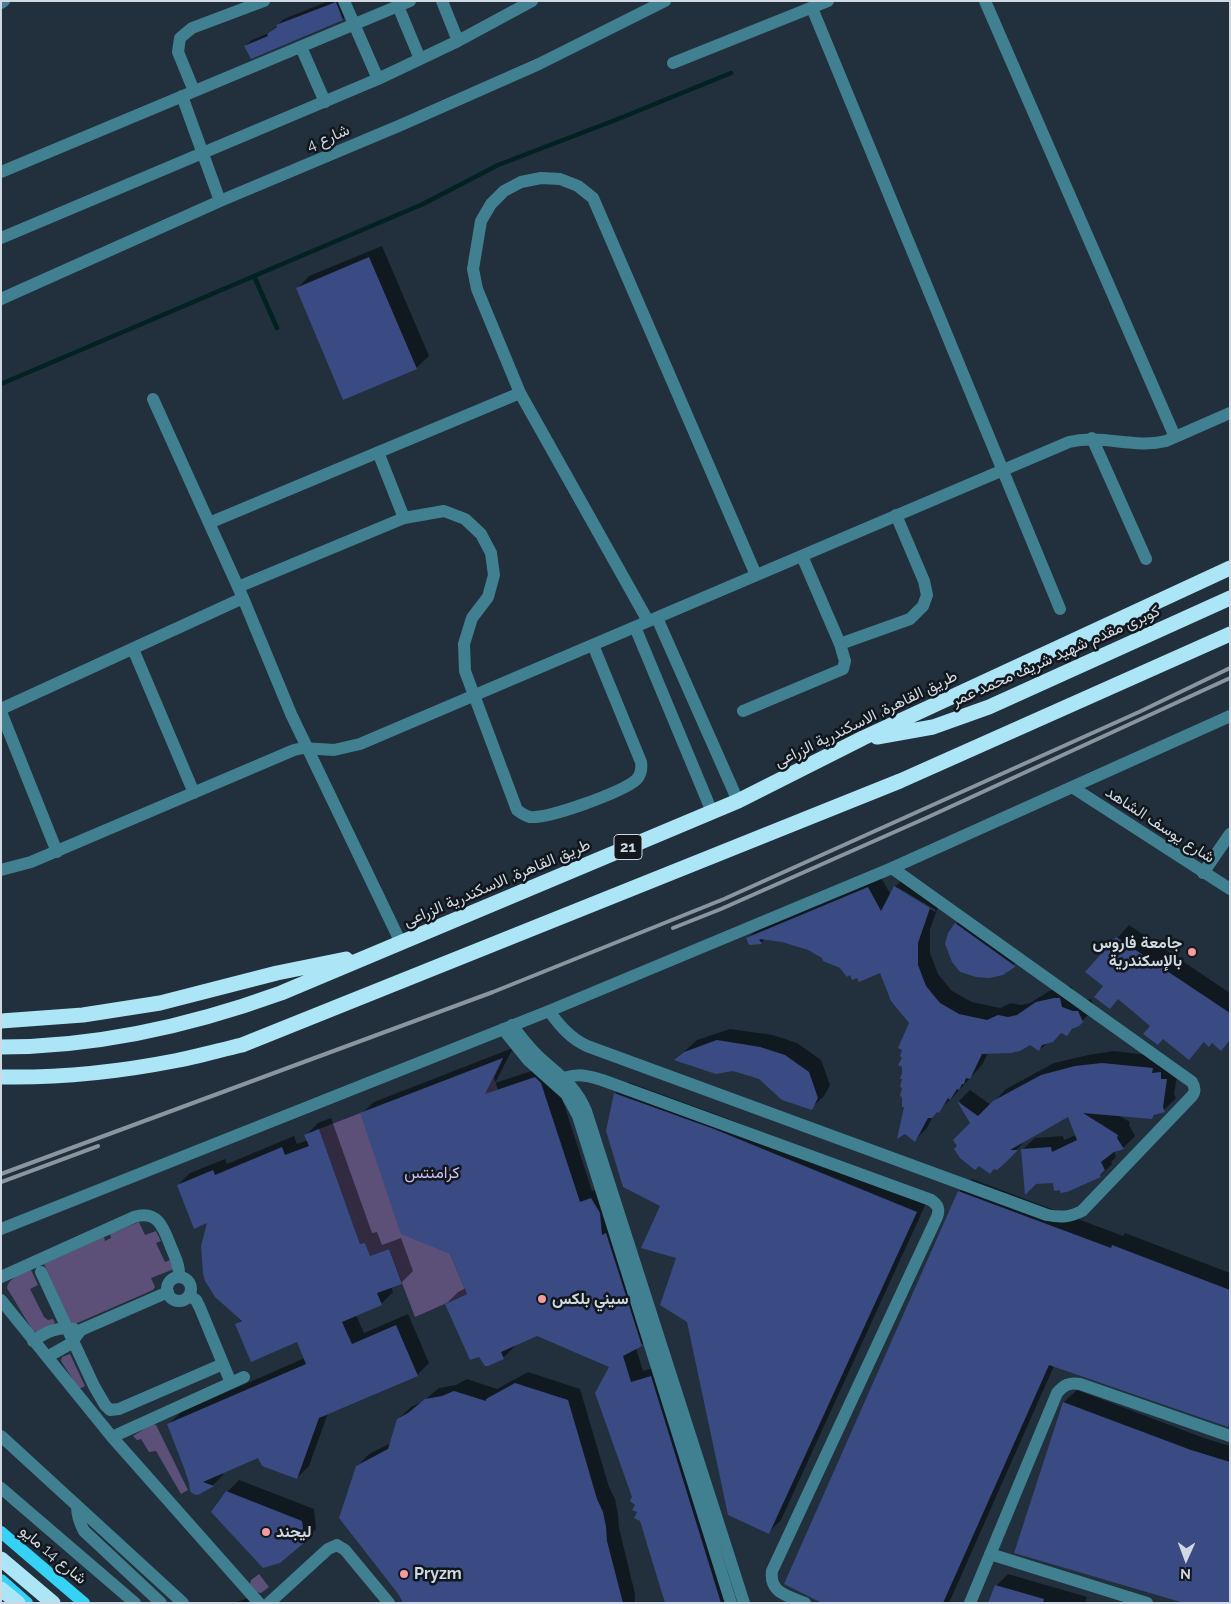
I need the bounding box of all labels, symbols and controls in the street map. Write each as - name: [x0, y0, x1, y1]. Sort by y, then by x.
- street label: شارع 4: [304, 120, 352, 156]
- street label: كوبرى مقدم شهيد شريف محمد عمر: [949, 601, 1163, 711]
- street label: طريق القاهرة, الاسكندرية الزراعى: [771, 666, 961, 772]
- street label: شارع يوسف الشاهد: [1102, 783, 1218, 867]
- road number: 21: [614, 834, 642, 860]
- street label: طريق القاهرة, الاسكندرية الزراعى: [401, 835, 593, 931]
- place label: جامعة فاروس بالإسكندرية: [1092, 933, 1182, 971]
- marker: جامعة فاروس بالإسكندرية: [1186, 946, 1198, 958]
- park label: كرامنتس: [404, 1163, 460, 1183]
- place label: سيني بلكس: [552, 1289, 628, 1309]
- marker: سيني بلكس: [536, 1293, 548, 1305]
- street label: شارع 14 مايو: [16, 1521, 90, 1589]
- place label: ليجند: [276, 1522, 312, 1542]
- marker: ليجند: [260, 1526, 272, 1538]
- north arrow: [1161, 1534, 1211, 1584]
- place label: Pryzm: [414, 1564, 462, 1584]
- text: N: [1180, 1566, 1191, 1582]
- marker: Pryzm: [398, 1568, 410, 1580]

